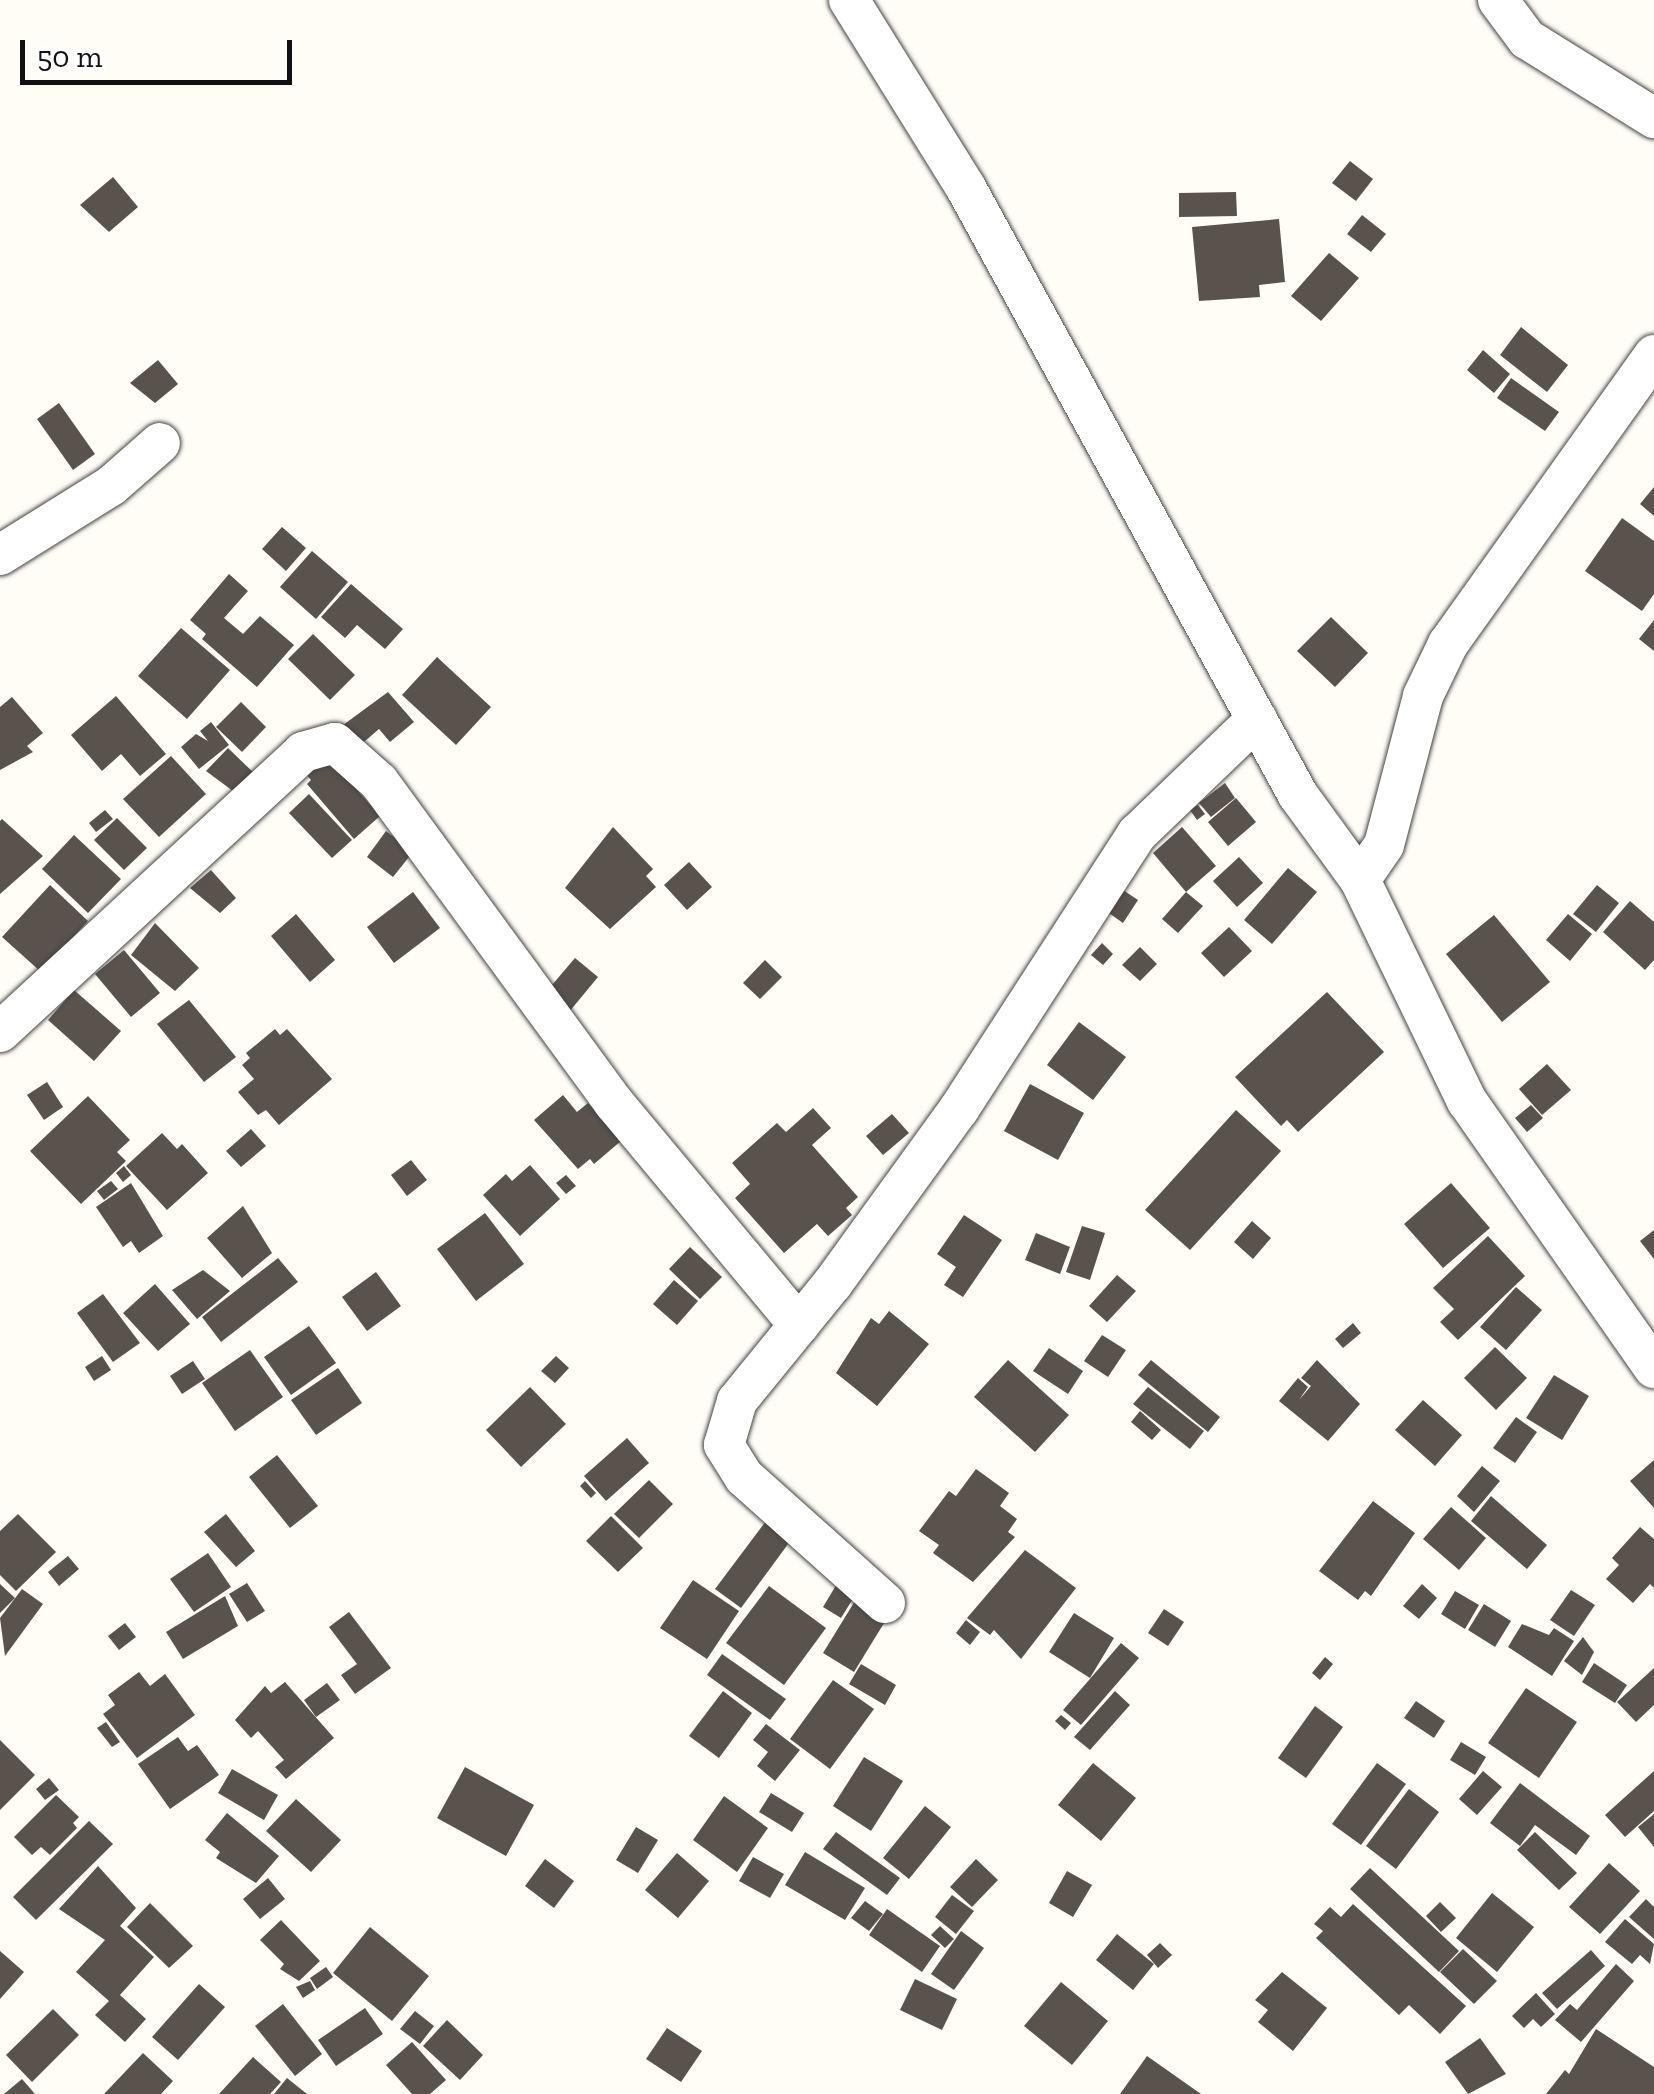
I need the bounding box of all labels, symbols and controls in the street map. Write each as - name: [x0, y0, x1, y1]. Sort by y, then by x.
- scale bar: [25, 20, 298, 82]
- text: 50 m: [37, 39, 102, 75]

